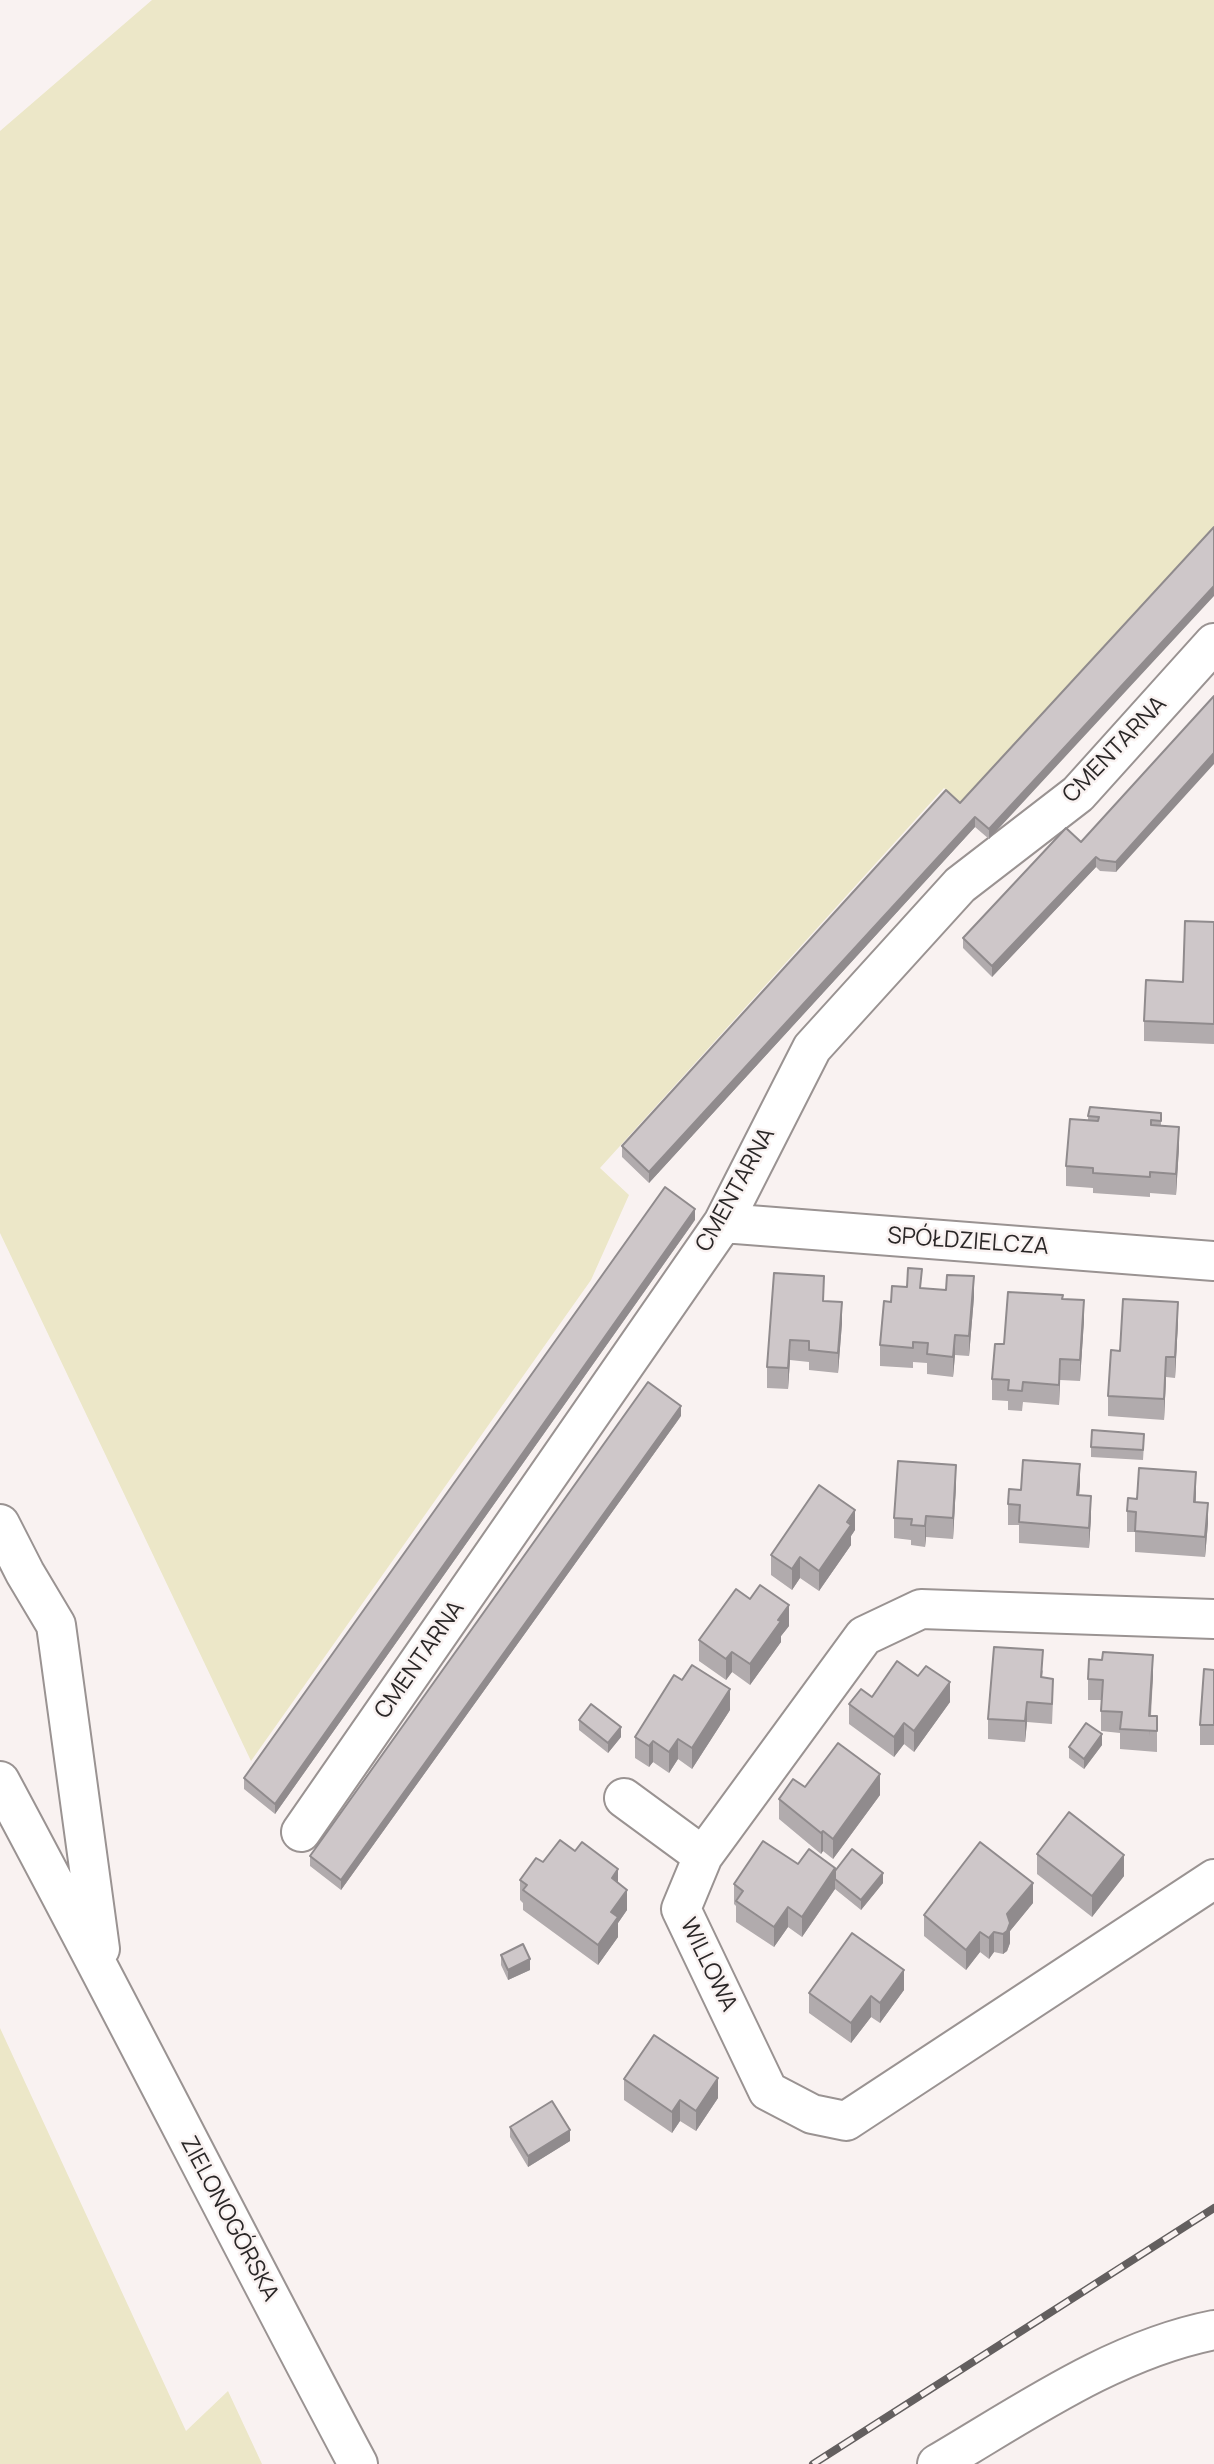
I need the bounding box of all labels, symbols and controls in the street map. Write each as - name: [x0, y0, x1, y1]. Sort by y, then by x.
- street label: CMENTARNA: [1057, 691, 1173, 809]
- street label: CMENTARNA: [691, 1123, 781, 1257]
- street label: SPÓŁDZIELCZA: [887, 1223, 1049, 1261]
- street label: CMENTARNA: [369, 1596, 471, 1724]
- street label: WILLOWA: [674, 1914, 742, 2016]
- street label: ZIELONOGÓRSKA: [174, 2132, 284, 2306]

